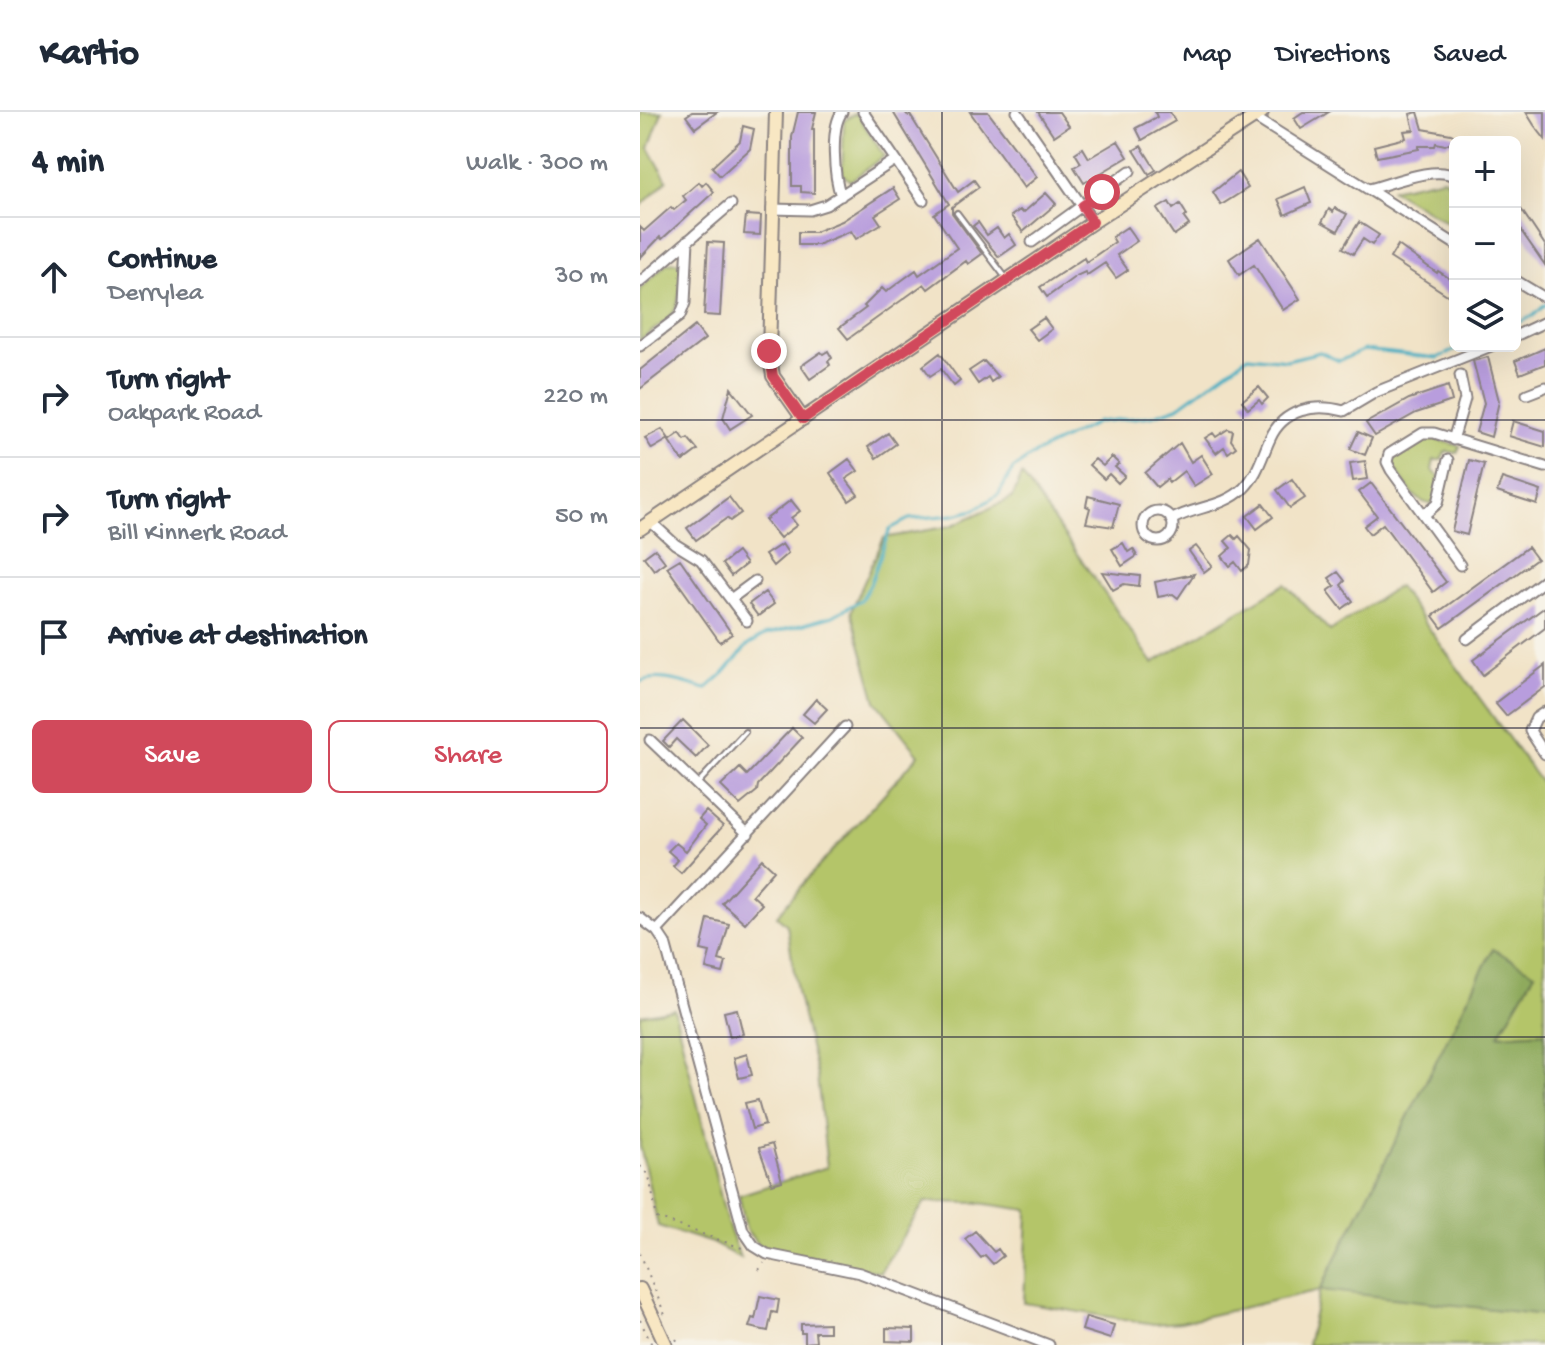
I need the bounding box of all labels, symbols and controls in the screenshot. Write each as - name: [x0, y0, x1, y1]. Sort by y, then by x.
- text: Kartio: [40, 33, 139, 77]
- text: Map: [1183, 39, 1231, 72]
- text: Directions: [1275, 39, 1389, 72]
- text: Saved: [1433, 39, 1505, 72]
- map controls: [1449, 136, 1521, 352]
- button: +: [1449, 136, 1521, 208]
- text: 4 min: [32, 144, 104, 184]
- text: Walk · 300 m: [466, 149, 608, 180]
- route start: [1084, 174, 1120, 210]
- button: −: [1449, 208, 1521, 280]
- text: Continue: [108, 244, 217, 279]
- icon: ahead: [32, 255, 76, 299]
- text: 30 m: [555, 262, 608, 293]
- text: Derrylea: [108, 279, 203, 310]
- button: layers: [1449, 280, 1521, 352]
- route end: [751, 333, 787, 369]
- text: Turn right: [108, 364, 228, 399]
- icon: right: [32, 375, 76, 419]
- text: 220 m: [543, 382, 608, 413]
- text: Oakpark Road: [108, 399, 261, 430]
- text: Turn right: [108, 484, 228, 519]
- icon: right: [32, 495, 76, 539]
- text: 50 m: [555, 502, 608, 533]
- text: Bill Kinnerk Road: [108, 519, 286, 550]
- icon: arrive: [32, 615, 76, 659]
- text: Arrive at destination: [108, 620, 368, 655]
- button: Save: [32, 720, 312, 793]
- button: Share: [328, 720, 608, 793]

